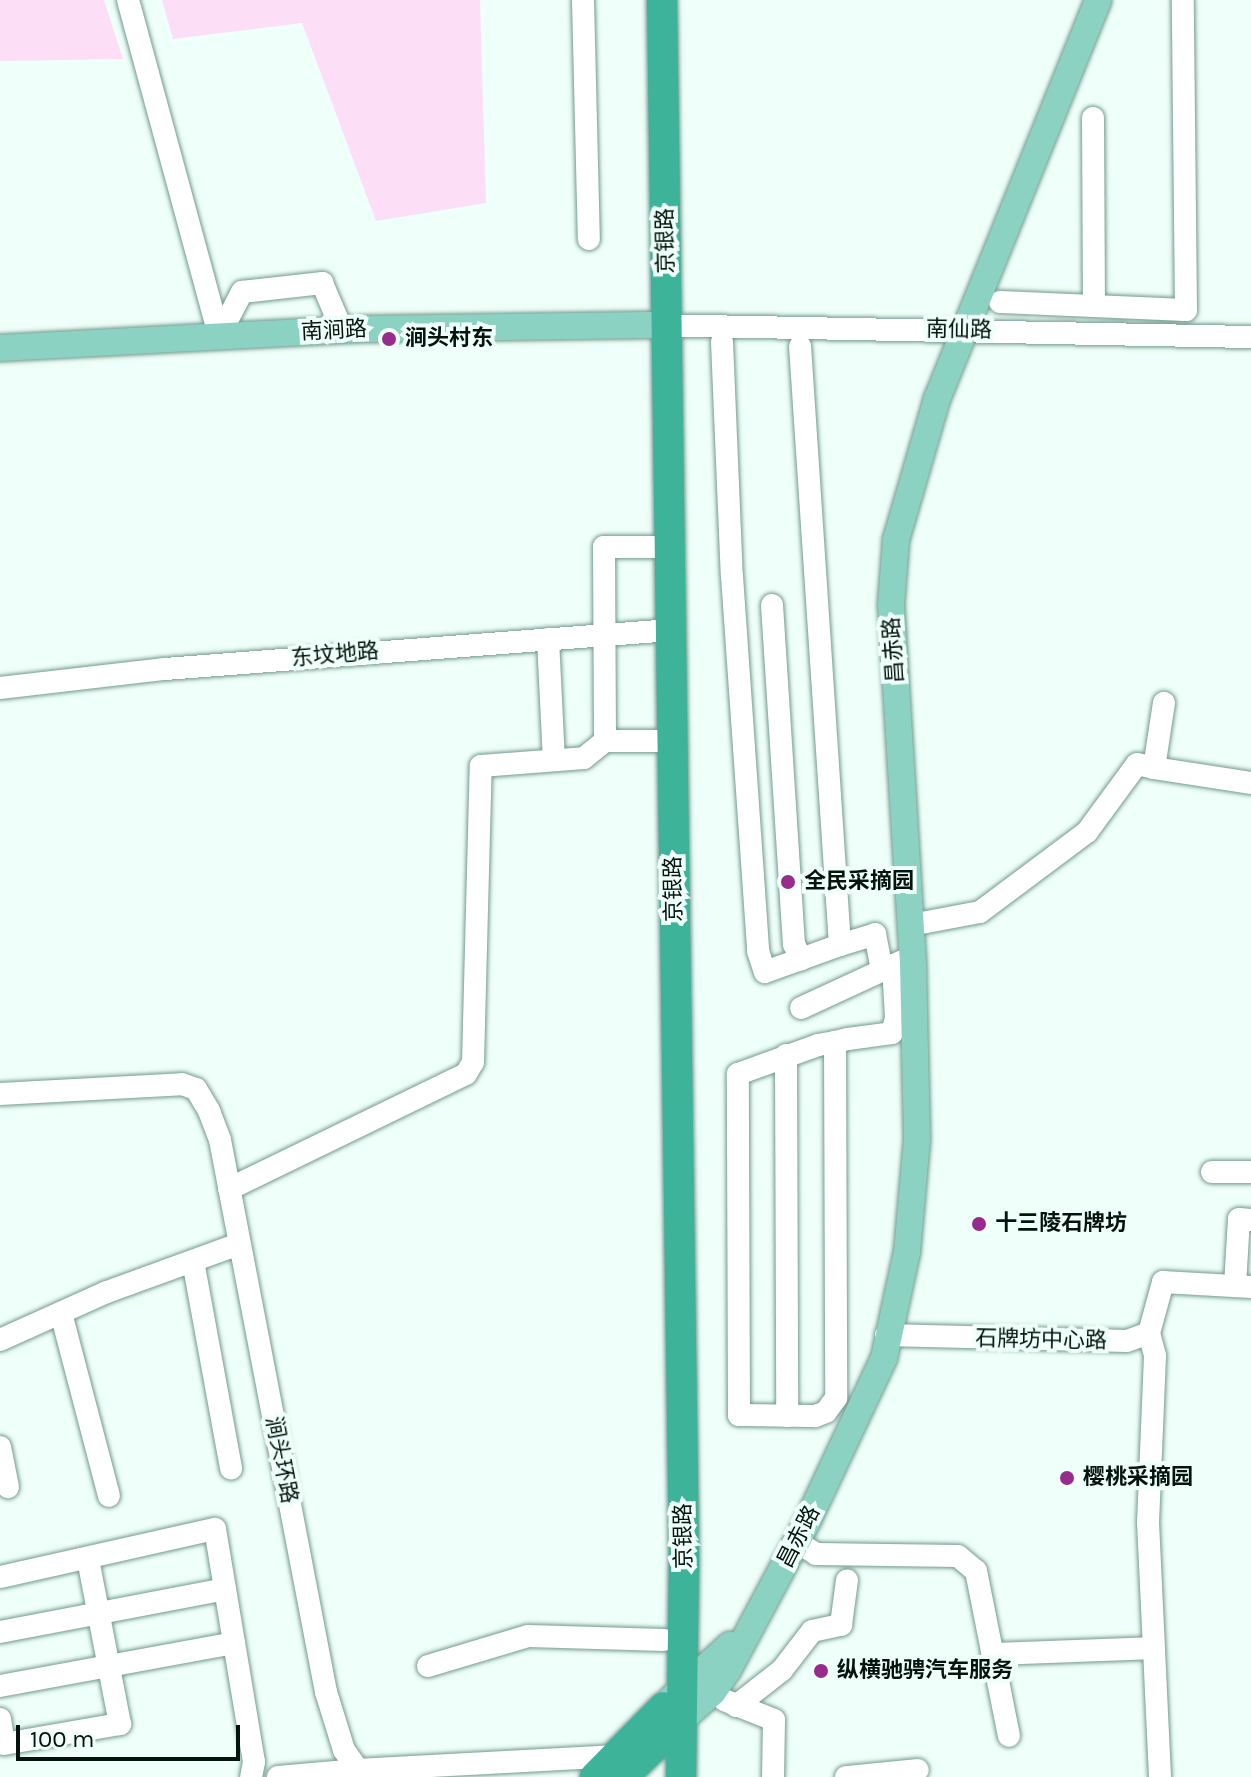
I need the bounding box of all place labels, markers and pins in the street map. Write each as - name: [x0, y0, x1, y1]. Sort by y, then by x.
- place label: 涧头村东: [405, 326, 493, 352]
- marker: 涧头村东: [380, 330, 398, 348]
- place label: 全民采摘园: [804, 869, 914, 895]
- marker: 全民采摘园: [779, 873, 797, 891]
- place label: 十三陵石牌坊: [995, 1211, 1127, 1237]
- marker: 十三陵石牌坊: [970, 1215, 988, 1233]
- place label: 樱桃采摘园: [1083, 1465, 1193, 1491]
- marker: 樱桃采摘园: [1058, 1469, 1076, 1487]
- place label: 纵横驰骋汽车服务: [837, 1658, 1013, 1684]
- marker: 纵横驰骋汽车服务: [812, 1662, 830, 1680]

